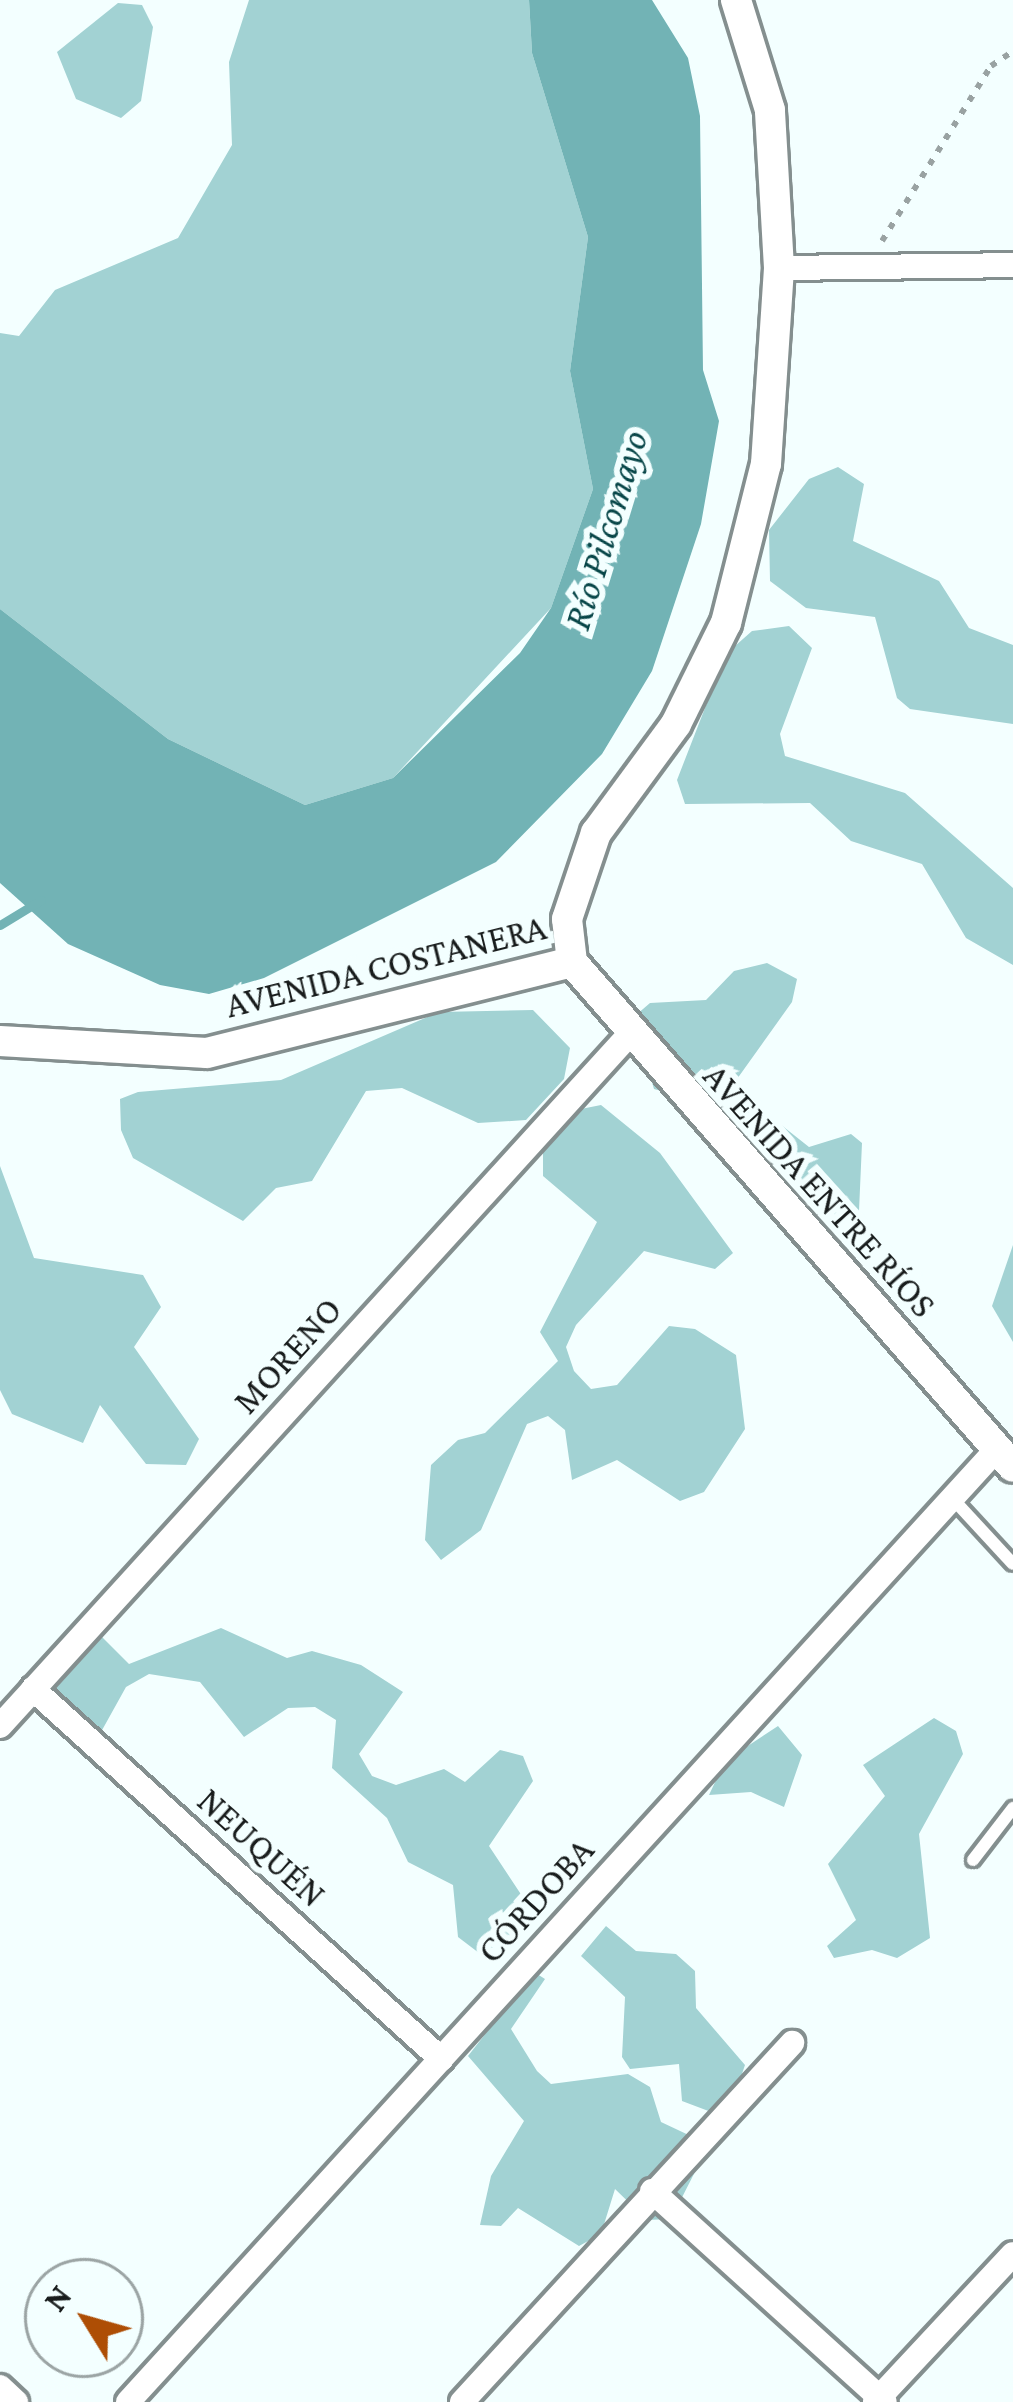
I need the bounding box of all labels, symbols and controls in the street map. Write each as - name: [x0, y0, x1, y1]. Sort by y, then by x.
- water label: Río Pilcomayo: [554, 425, 658, 635]
- street label: AVENIDA COSTANERA: [221, 906, 551, 1028]
- street label: AVENIDA ENTRE RÍOS: [694, 1055, 944, 1327]
- street label: MORENO: [225, 1289, 351, 1423]
- street label: NEUQUÉN: [188, 1779, 334, 1917]
- street label: CÓRDOBA: [469, 1830, 603, 1972]
- north arrow: [24, 2258, 144, 2378]
- text: N: [36, 2278, 79, 2318]

